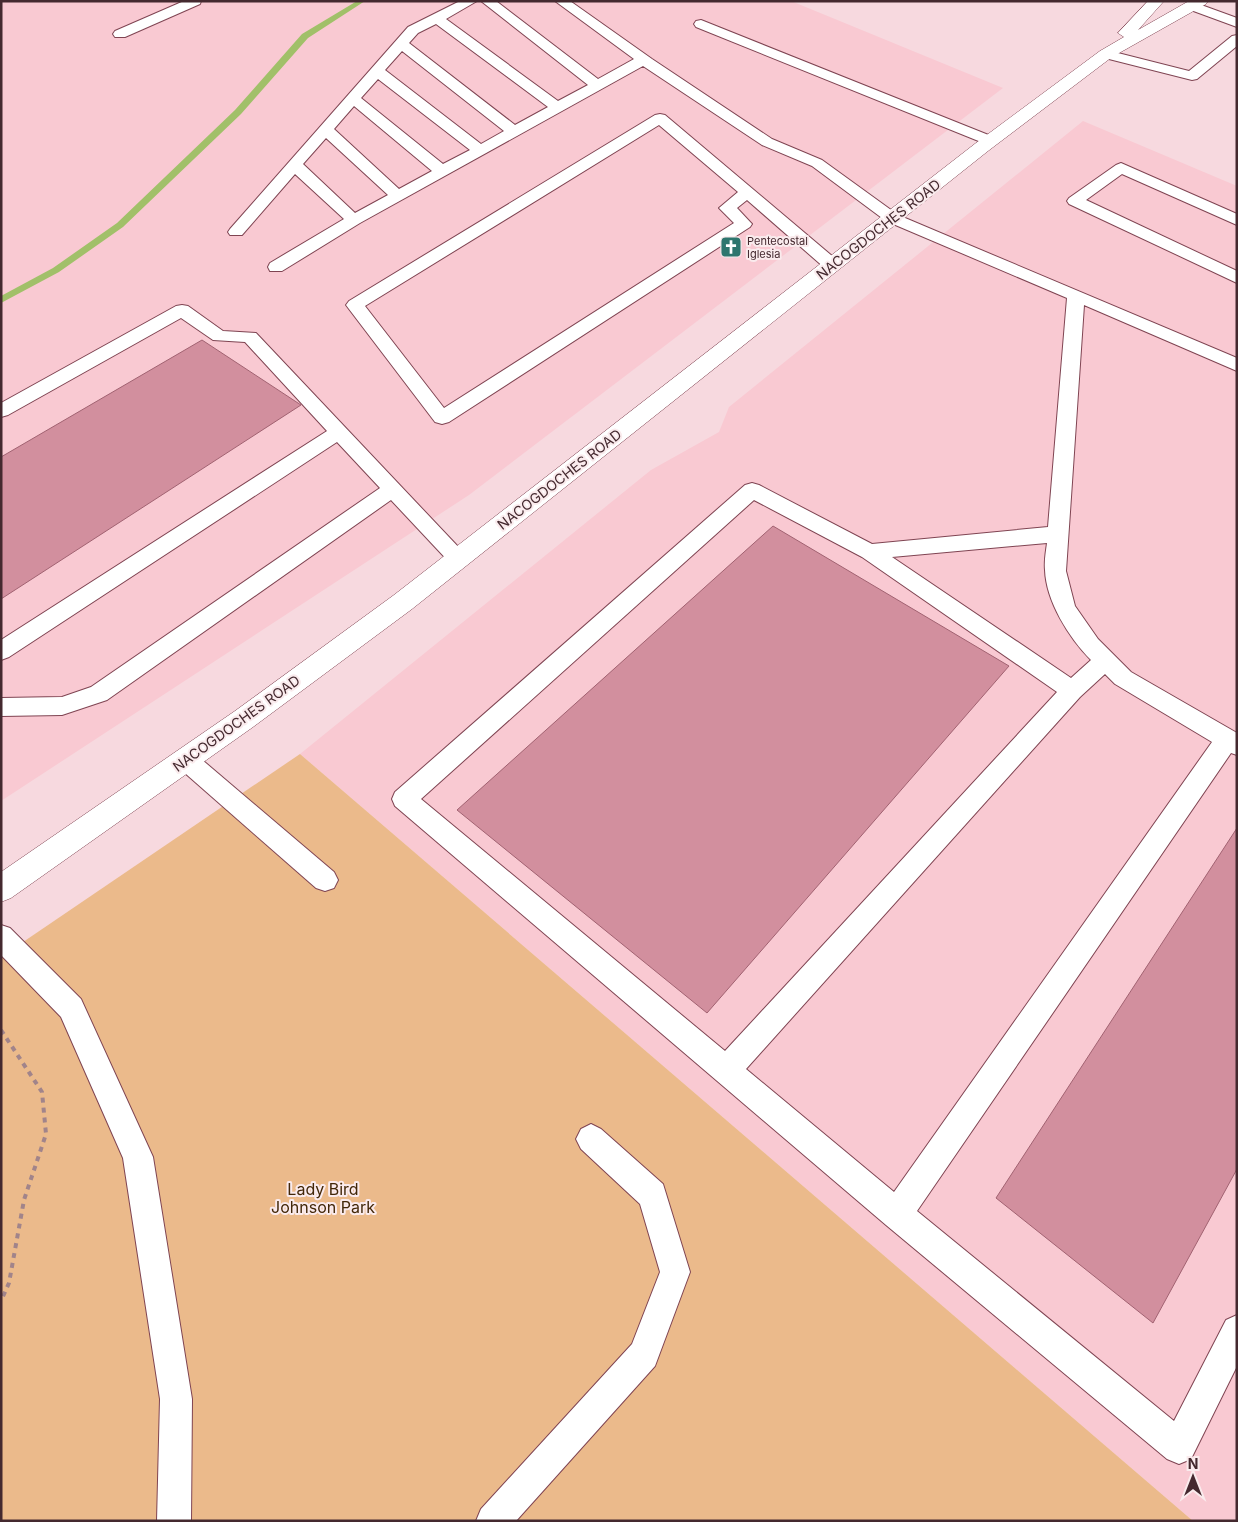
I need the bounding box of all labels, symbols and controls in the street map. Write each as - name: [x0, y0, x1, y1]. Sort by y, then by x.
- street label: NACOGDOCHES ROAD: [813, 175, 943, 283]
- place label: Pentecostal Iglesia: [747, 234, 808, 261]
- church icon: Pentecostal Iglesia: [719, 235, 743, 259]
- street label: NACOGDOCHES ROAD: [494, 425, 624, 533]
- street label: NACOGDOCHES ROAD: [169, 671, 303, 775]
- park label: Lady Bird Johnson Park: [271, 1179, 375, 1217]
- north arrow: [1168, 1452, 1218, 1502]
- text: N: [1188, 1455, 1198, 1472]

